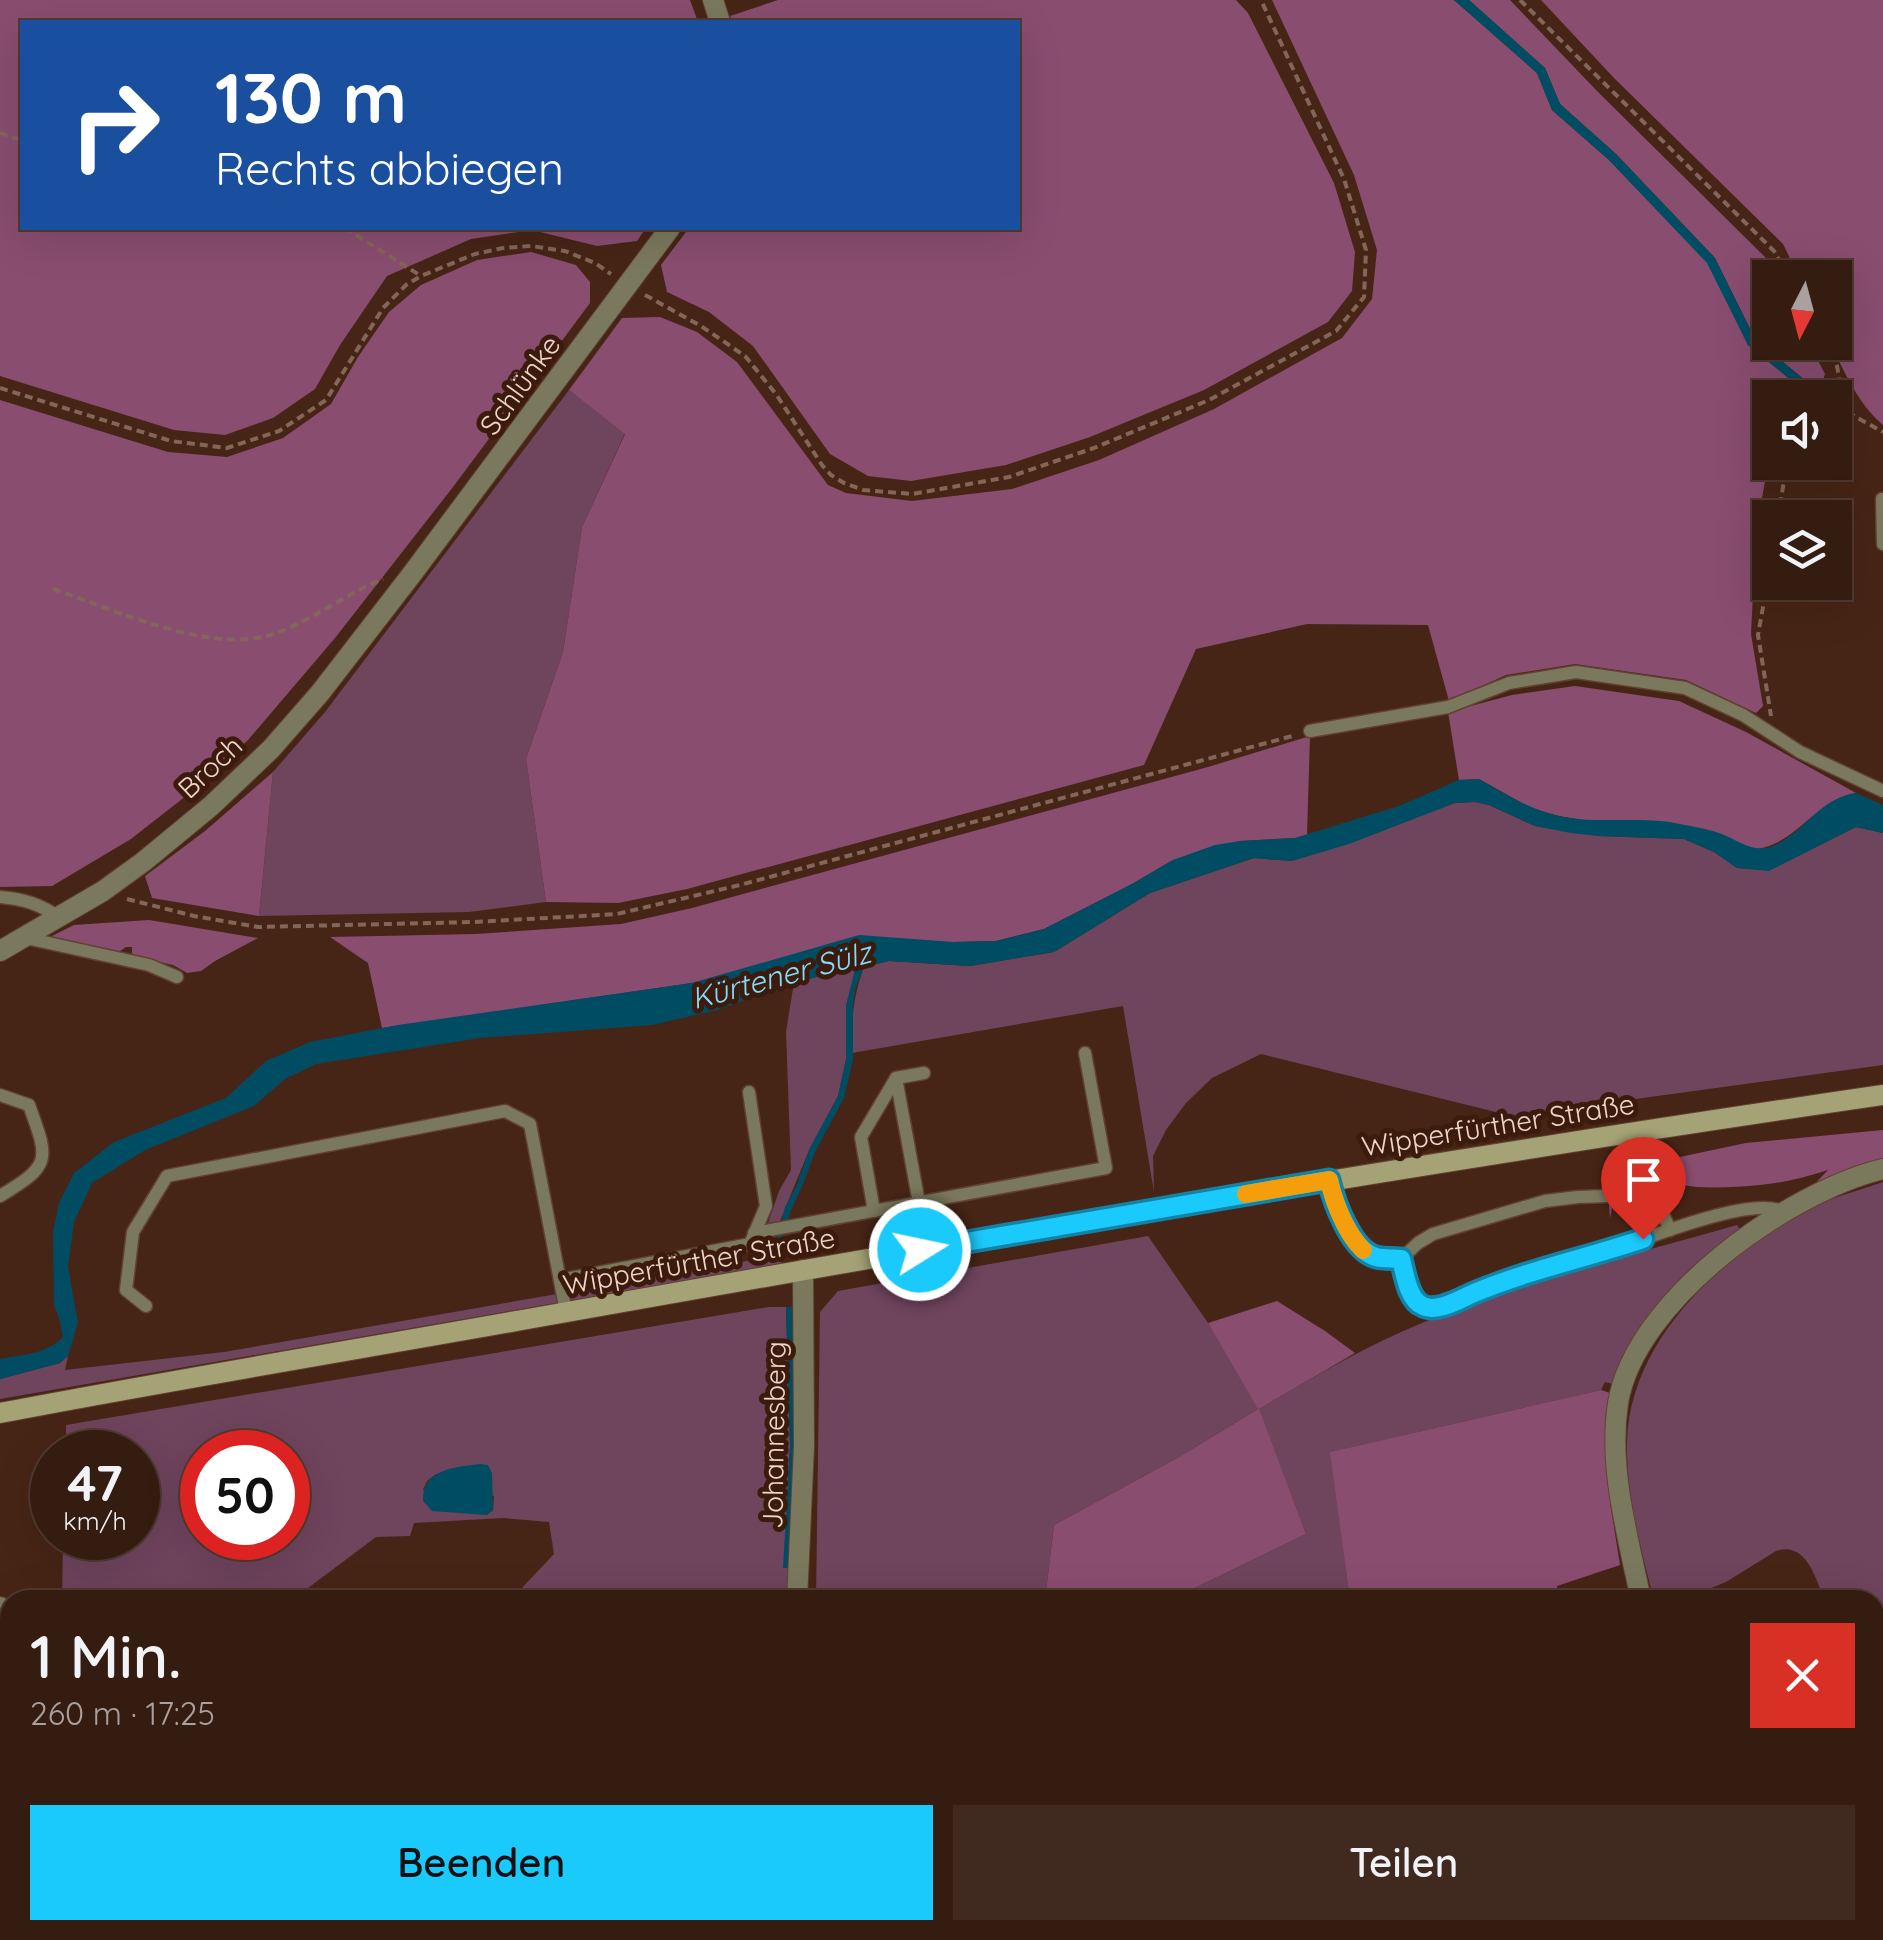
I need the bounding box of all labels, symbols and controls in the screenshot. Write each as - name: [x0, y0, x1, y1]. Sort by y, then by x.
- text: 130 m: [215, 53, 407, 141]
- icon: right: [50, 60, 180, 190]
- text: Rechts abbiegen: [215, 140, 564, 196]
- north arrow: [1752, 260, 1852, 360]
- map controls: [1752, 260, 1852, 600]
- street label: Schlünke: [472, 328, 567, 441]
- button: sound: [1752, 380, 1852, 480]
- button: layers: [1752, 500, 1852, 600]
- street label: Broch: [170, 728, 249, 805]
- water label: Kürtener Sülz: [687, 932, 877, 1017]
- street label: Wipperfürther Straße: [1359, 1086, 1637, 1163]
- pin: [1601, 1137, 1686, 1240]
- icon: arrive: [1616, 1152, 1671, 1207]
- position arrow: [868, 1198, 972, 1302]
- street label: Wipperfürther Straße: [560, 1219, 838, 1302]
- street label: Johannesberg: [754, 1341, 793, 1529]
- speed limit sign: 50: [180, 1430, 310, 1560]
- text: 47: [67, 1451, 123, 1514]
- text: km/h: [63, 1505, 127, 1536]
- text: 1 Min.: [30, 1618, 182, 1693]
- button: close: [1750, 1623, 1855, 1728]
- text: 260 m · 17:25: [30, 1693, 215, 1733]
- button: Beenden: [30, 1805, 933, 1920]
- button: Teilen: [953, 1805, 1855, 1920]

